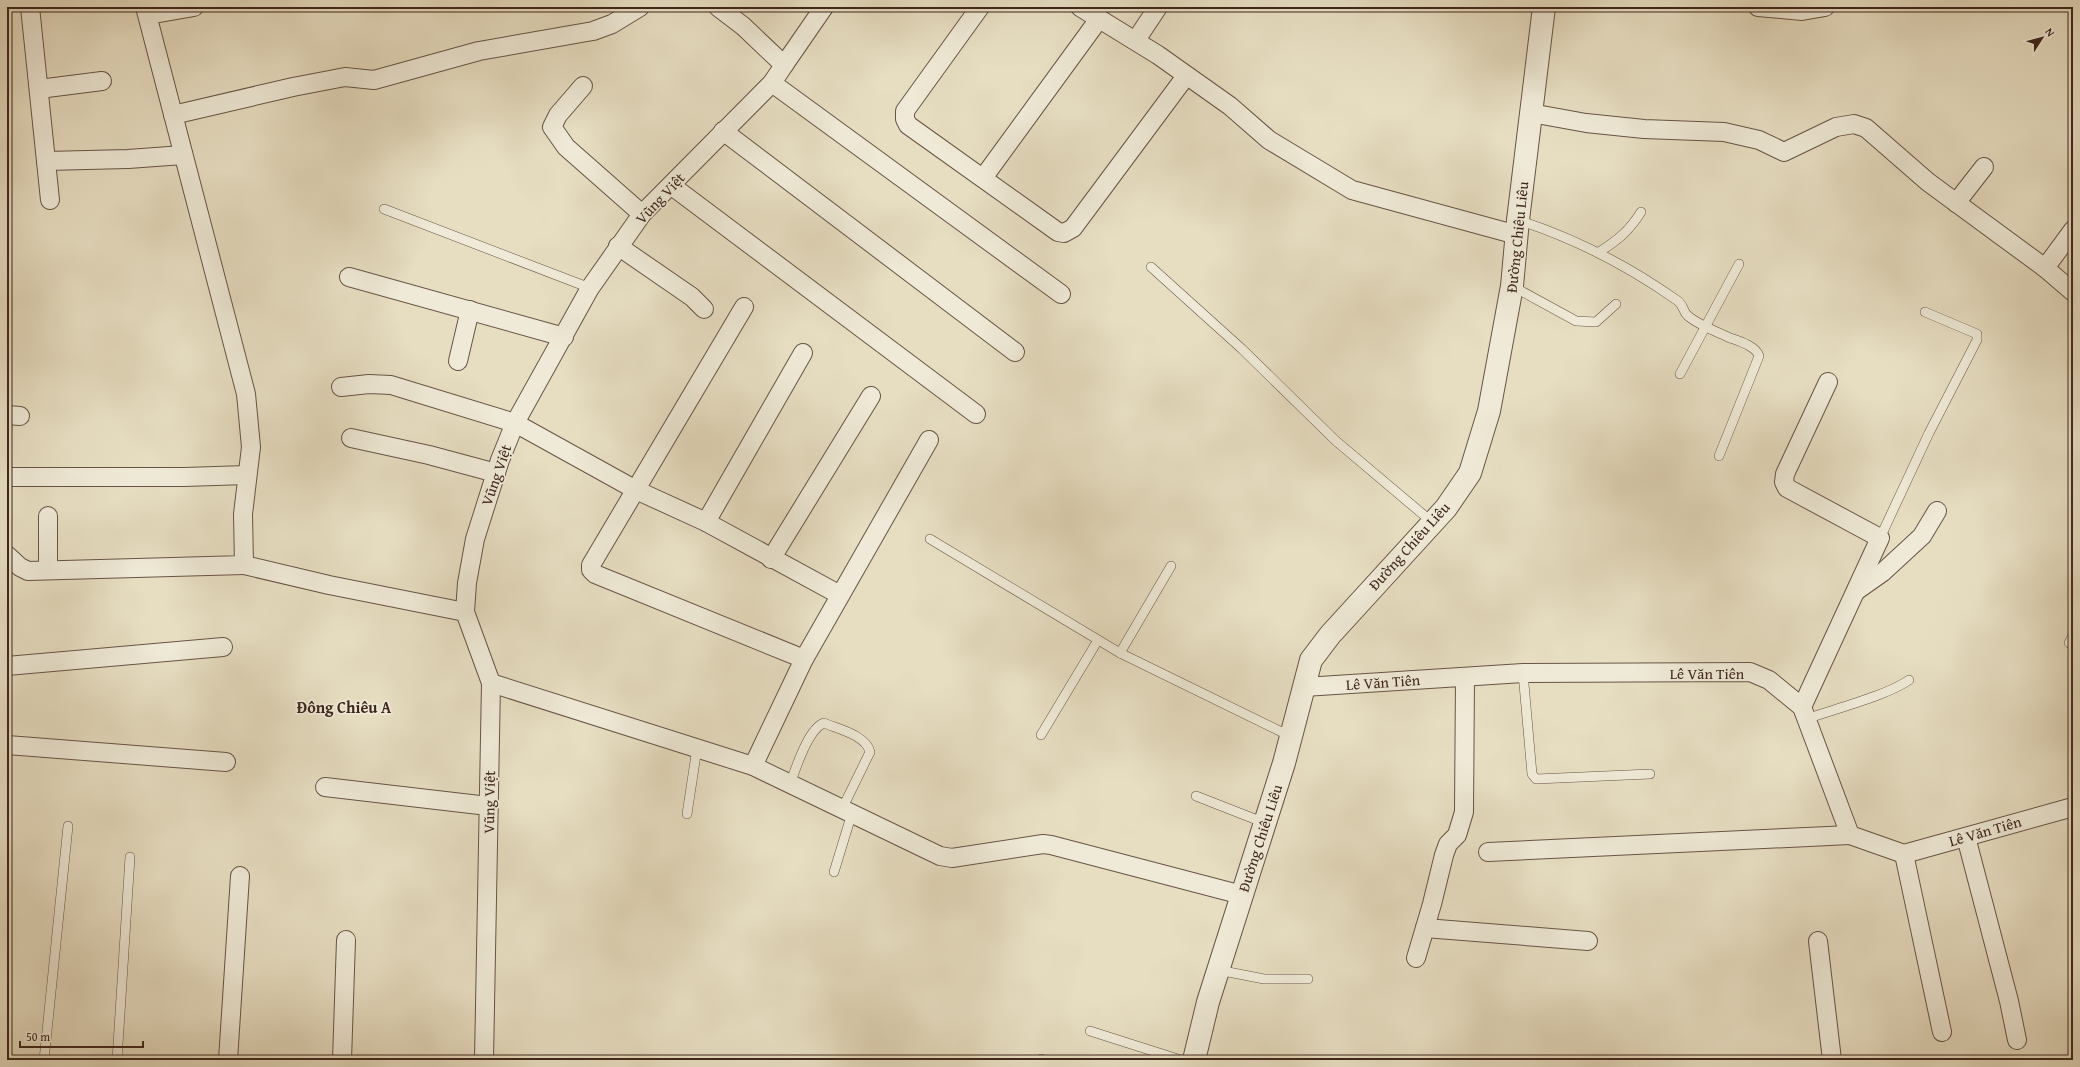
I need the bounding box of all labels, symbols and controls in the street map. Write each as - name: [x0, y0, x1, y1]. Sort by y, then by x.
- north arrow: [2022, 18, 2062, 58]
- text: N: [2041, 24, 2059, 40]
- street label: Vũng Việt: [631, 167, 690, 228]
- street label: Đường Chiêu Liêu: [1501, 179, 1533, 294]
- street label: Vũng Việt: [476, 441, 516, 508]
- street label: Đường Chiêu Liêu: [1364, 497, 1455, 595]
- street label: Lê Văn Tiên: [1670, 663, 1745, 684]
- street label: Lê Văn Tiên: [1345, 669, 1421, 695]
- district label: Đông Chiêu A: [297, 695, 392, 719]
- street label: Vũng Việt: [478, 769, 500, 834]
- street label: Đường Chiêu Liêu: [1233, 781, 1288, 895]
- street label: Lê Văn Tiên: [1946, 810, 2024, 851]
- scale bar: [20, 1023, 143, 1049]
- text: 50 m: [26, 1028, 50, 1045]

